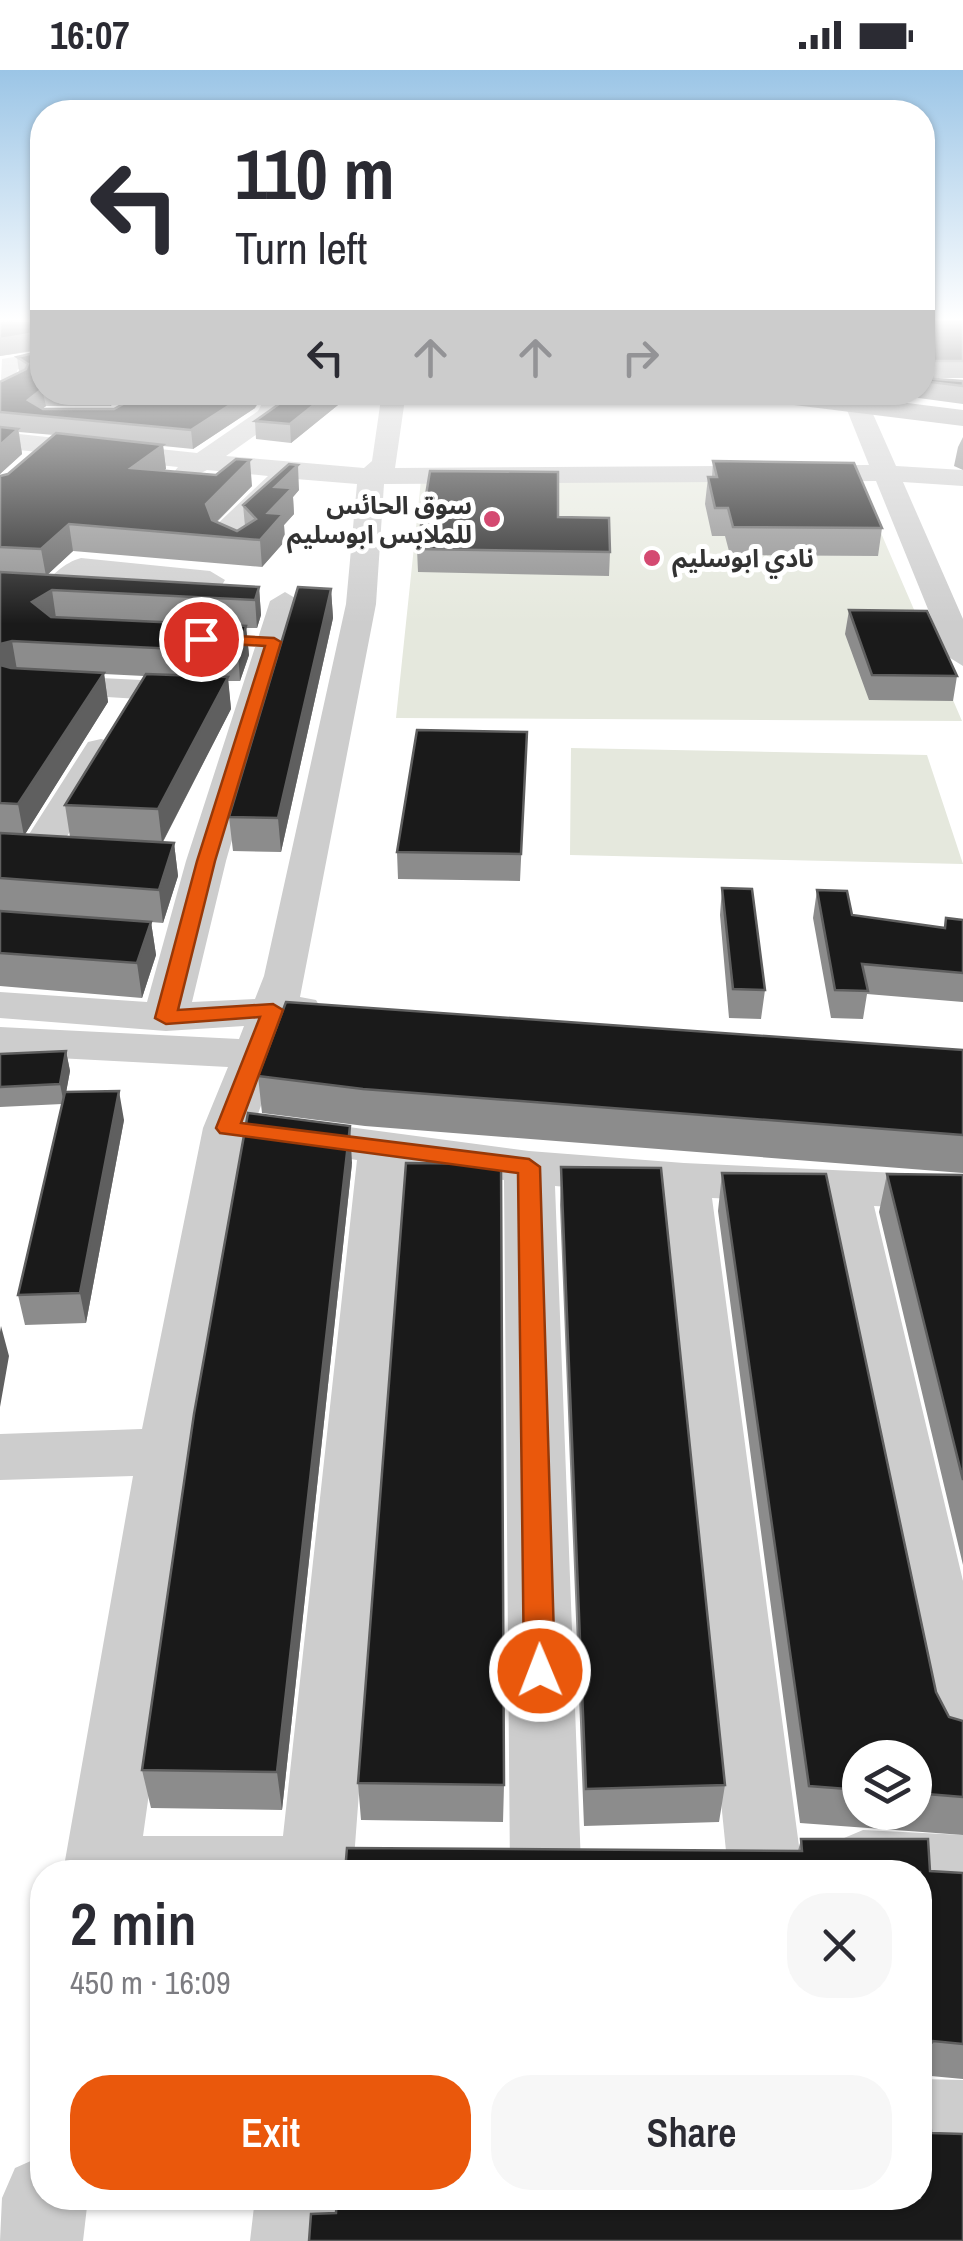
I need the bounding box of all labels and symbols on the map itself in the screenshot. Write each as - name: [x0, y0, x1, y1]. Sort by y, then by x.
- place label: سوق الحائس للملابس ابوسليم: [287, 488, 472, 554]
- marker: سوق الحائس للملابس ابوسليم: [481, 508, 503, 530]
- place label: نادي ابوسليم: [672, 541, 814, 579]
- marker: نادي ابوسليم: [641, 547, 663, 569]
- pin: [159, 597, 244, 682]
- position arrow: [488, 1619, 592, 1723]

